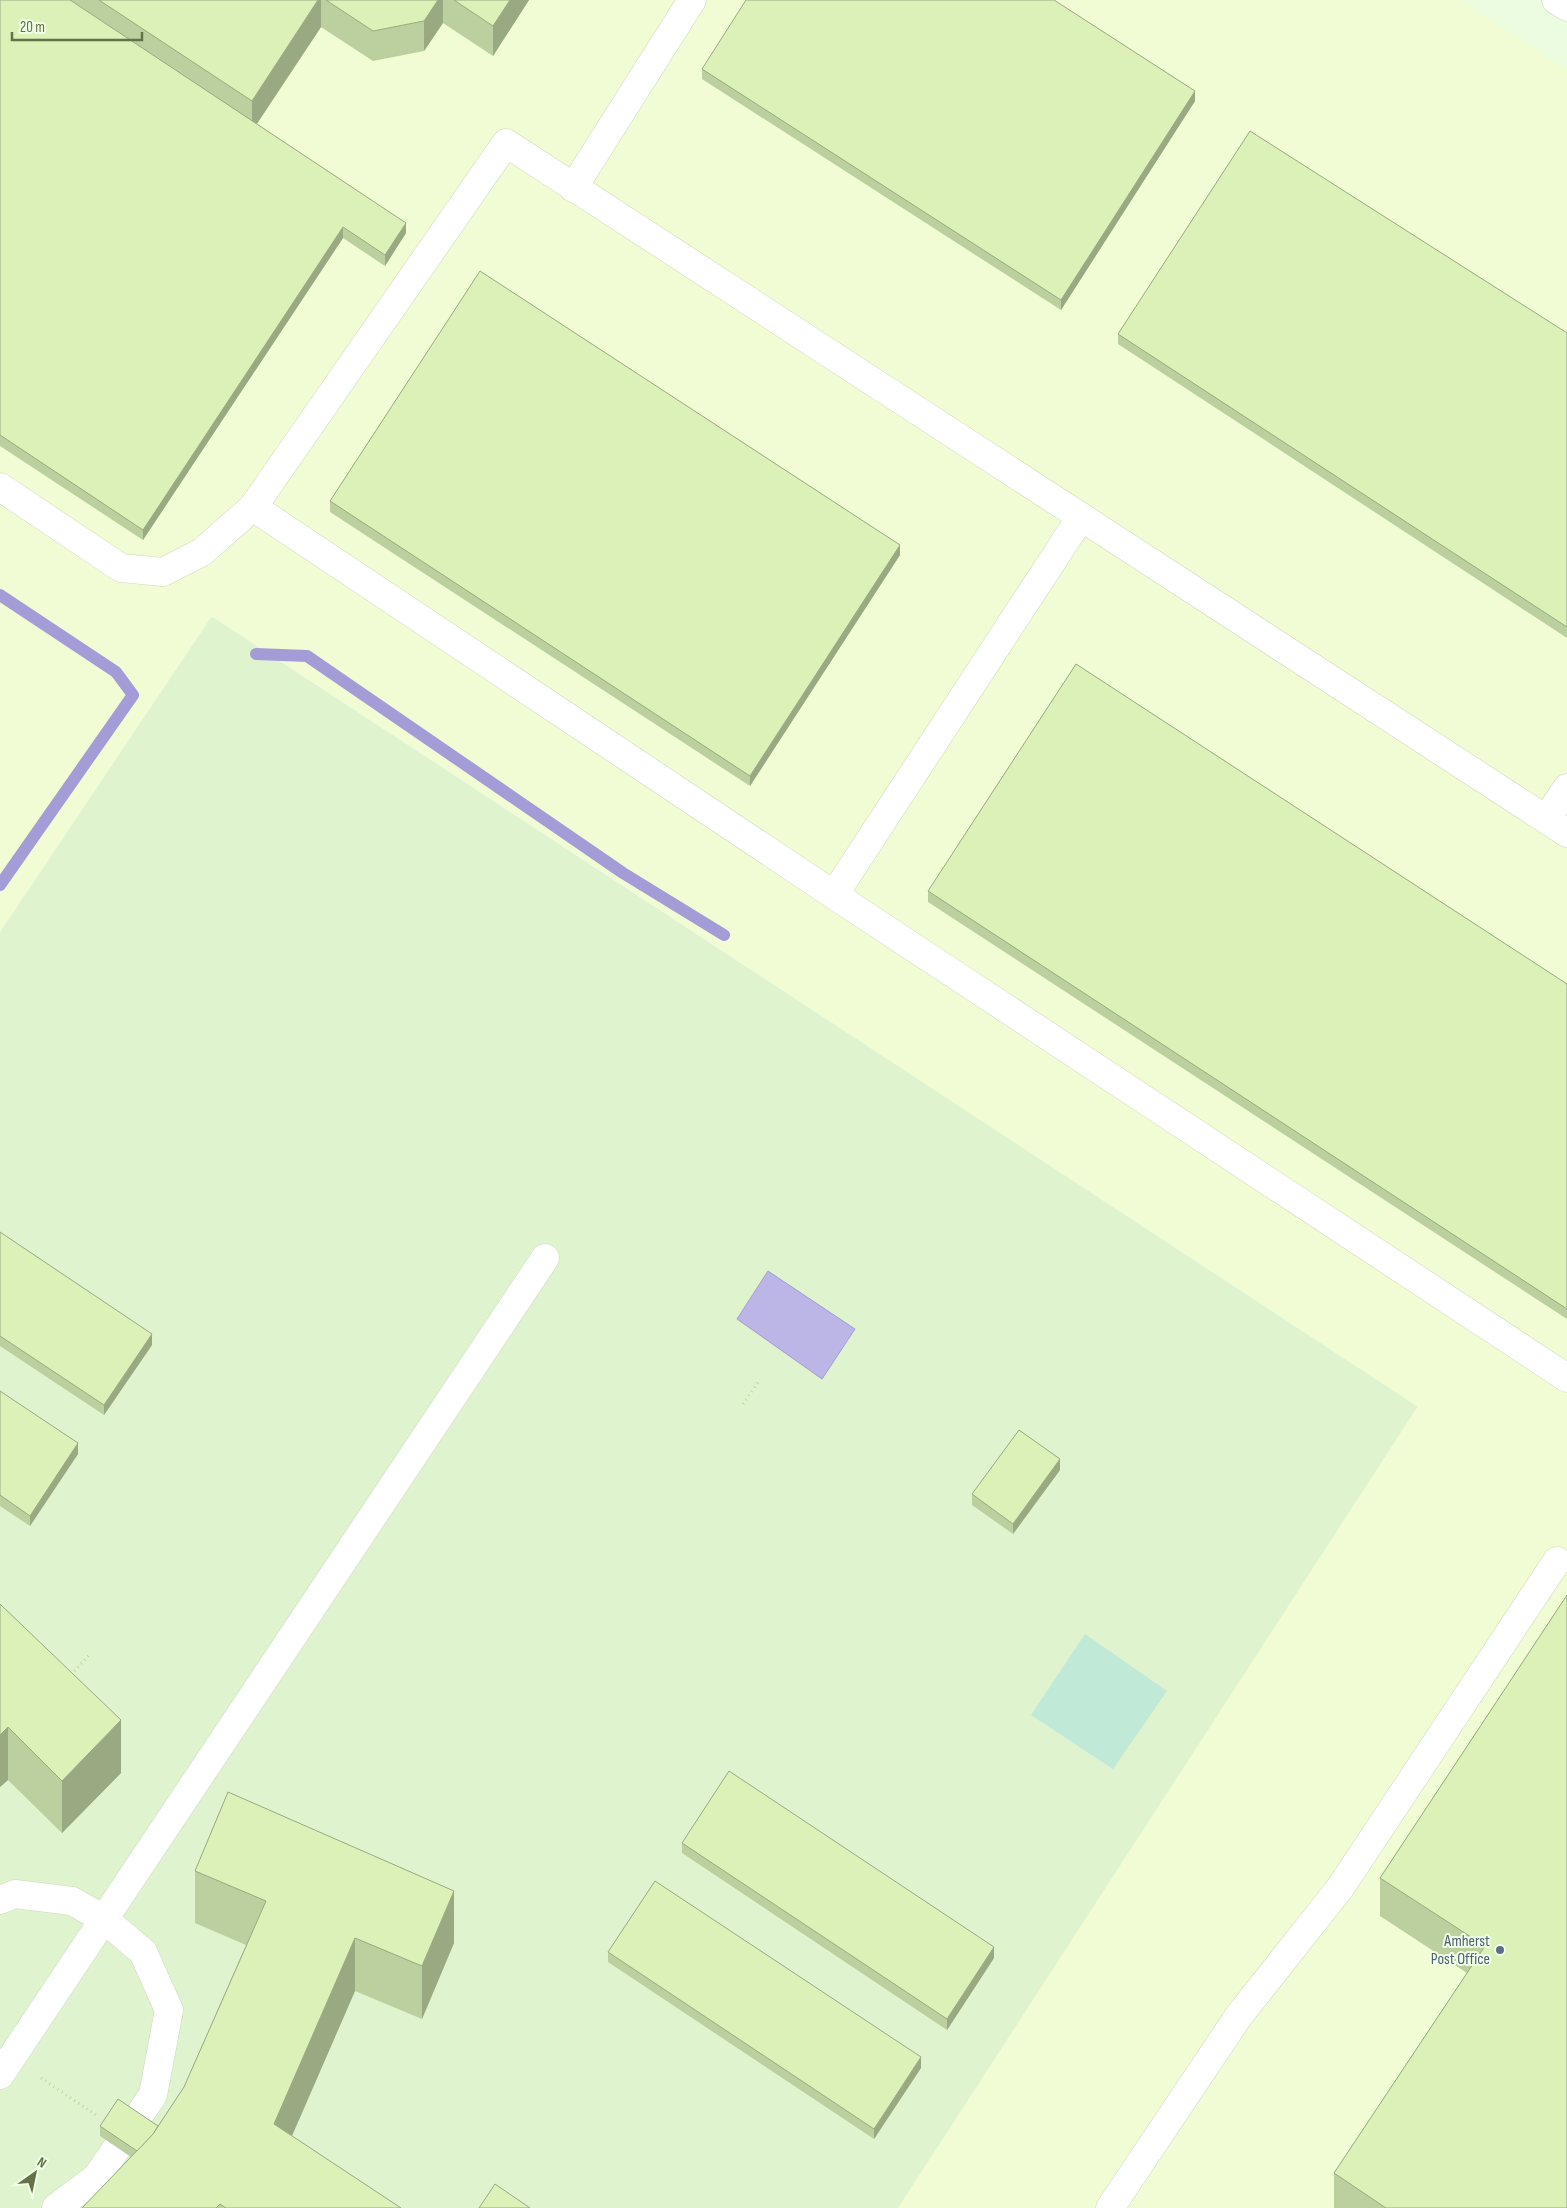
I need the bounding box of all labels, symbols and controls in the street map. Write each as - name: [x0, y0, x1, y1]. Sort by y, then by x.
- scale bar: [12, 10, 142, 42]
- text: 20 m: [20, 18, 45, 37]
- place label: Amherst Post Office: [1431, 1932, 1490, 1969]
- marker: Amherst Post Office: [1494, 1944, 1506, 1956]
- north arrow: [10, 2148, 60, 2198]
- text: N: [34, 2153, 50, 2172]

